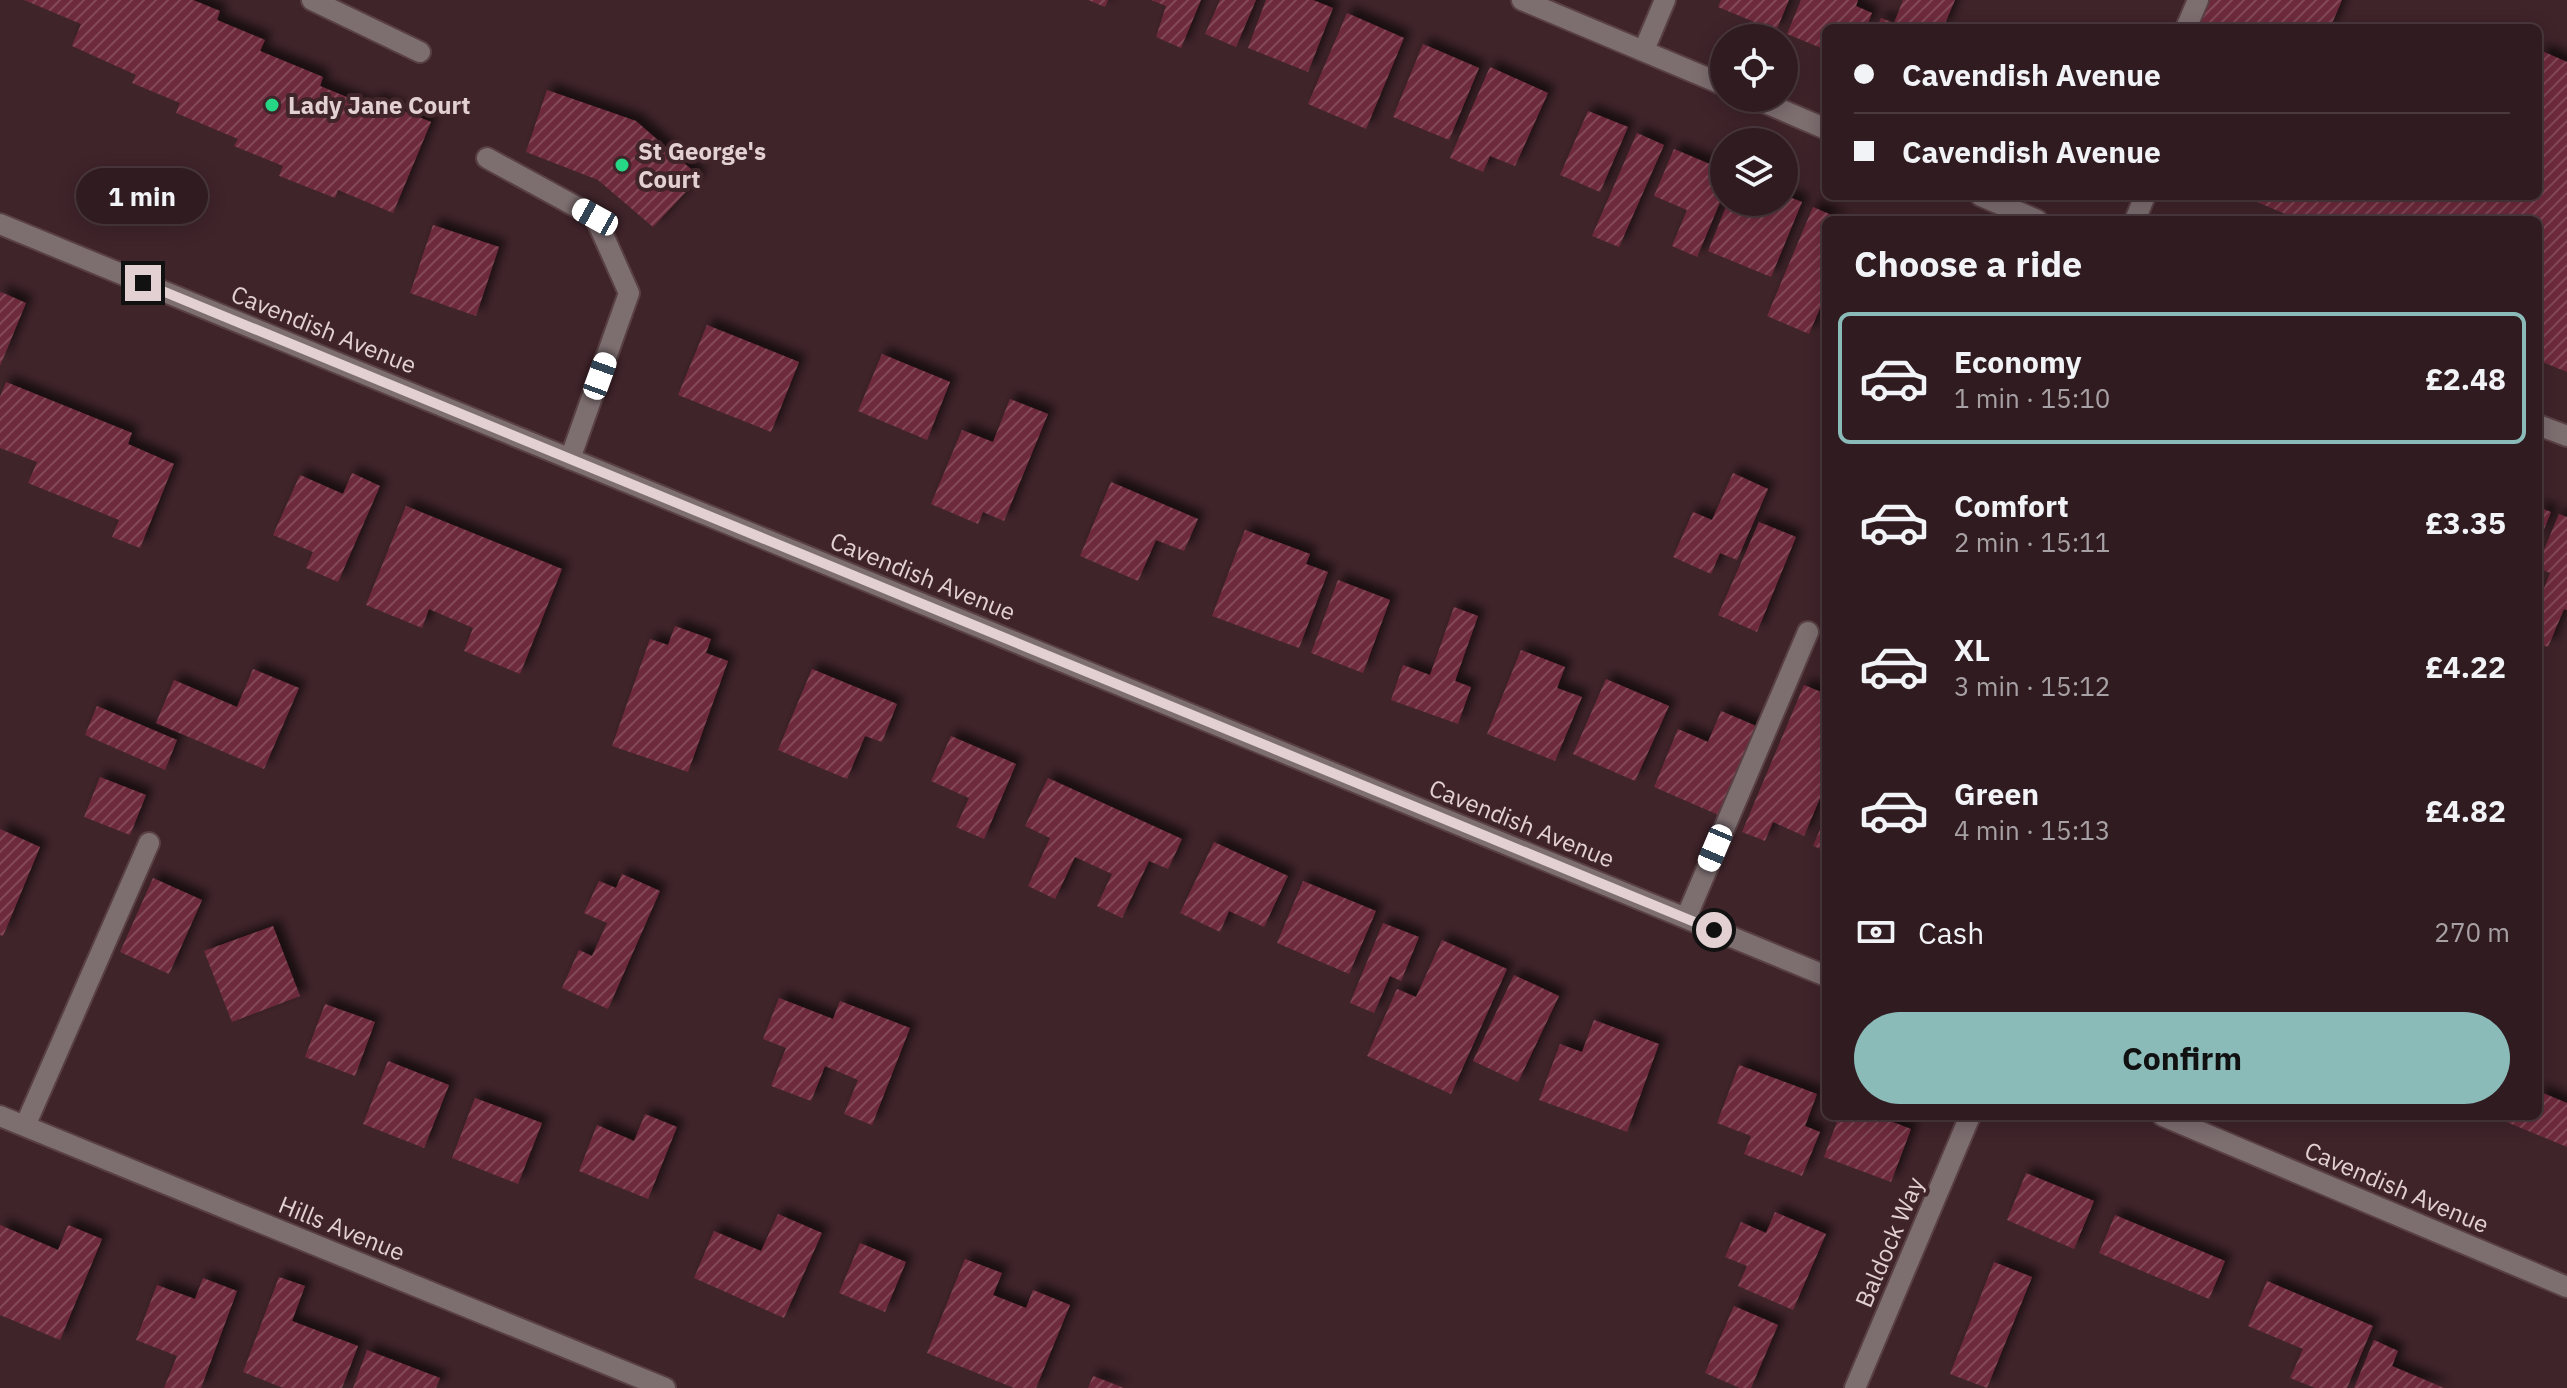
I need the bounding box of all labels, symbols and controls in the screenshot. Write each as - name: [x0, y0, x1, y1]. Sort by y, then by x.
- map controls: [1710, 24, 1798, 216]
- button: locate: [1710, 24, 1798, 112]
- text: Cavendish Avenue: [1902, 55, 2161, 94]
- place label: Lady Jane Court: [288, 89, 471, 121]
- marker: Lady Jane Court: [263, 96, 281, 114]
- button: layers: [1710, 128, 1798, 216]
- text: Cavendish Avenue: [1902, 132, 2161, 171]
- place label: St George's Court: [638, 135, 766, 195]
- marker: St George's Court: [613, 156, 631, 174]
- callout: 1 min: [77, 167, 209, 223]
- text: 1 min: [108, 179, 176, 213]
- car: [568, 195, 622, 239]
- text: Choose a ride: [1854, 240, 2082, 287]
- route end: [125, 265, 161, 301]
- street label: Cavendish Avenue: [227, 277, 421, 381]
- icon: car: [1858, 342, 1930, 414]
- text: Economy: [1954, 342, 2082, 381]
- car: [581, 349, 619, 403]
- text: £2.48: [2425, 359, 2506, 398]
- text: 1 min · 15:10: [1954, 381, 2110, 415]
- icon: car: [1858, 486, 1930, 558]
- text: Comfort: [1954, 486, 2069, 525]
- text: £3.35: [2425, 503, 2506, 542]
- street label: Cavendish Avenue: [826, 524, 1020, 628]
- text: 2 min · 15:11: [1954, 525, 2110, 559]
- icon: car: [1858, 630, 1930, 702]
- text: XL: [1954, 630, 1990, 669]
- text: £4.22: [2425, 647, 2506, 686]
- text: 3 min · 15:12: [1954, 669, 2110, 703]
- street label: Cavendish Avenue: [1425, 771, 1619, 875]
- icon: car: [1858, 774, 1930, 846]
- text: Green: [1954, 774, 2039, 813]
- text: £4.82: [2425, 791, 2506, 830]
- text: 4 min · 15:13: [1954, 813, 2110, 847]
- car: [1695, 821, 1735, 875]
- icon: cash: [1854, 910, 1898, 954]
- route start: [1696, 912, 1732, 948]
- text: Cash: [1918, 913, 1984, 952]
- text: 270 m: [2434, 915, 2510, 949]
- button: Confirm: [1854, 1012, 2510, 1104]
- street label: Cavendish Avenue: [2300, 1134, 2494, 1240]
- street label: Baldock Way: [1847, 1172, 1931, 1312]
- street label: Hills Avenue: [274, 1188, 410, 1268]

